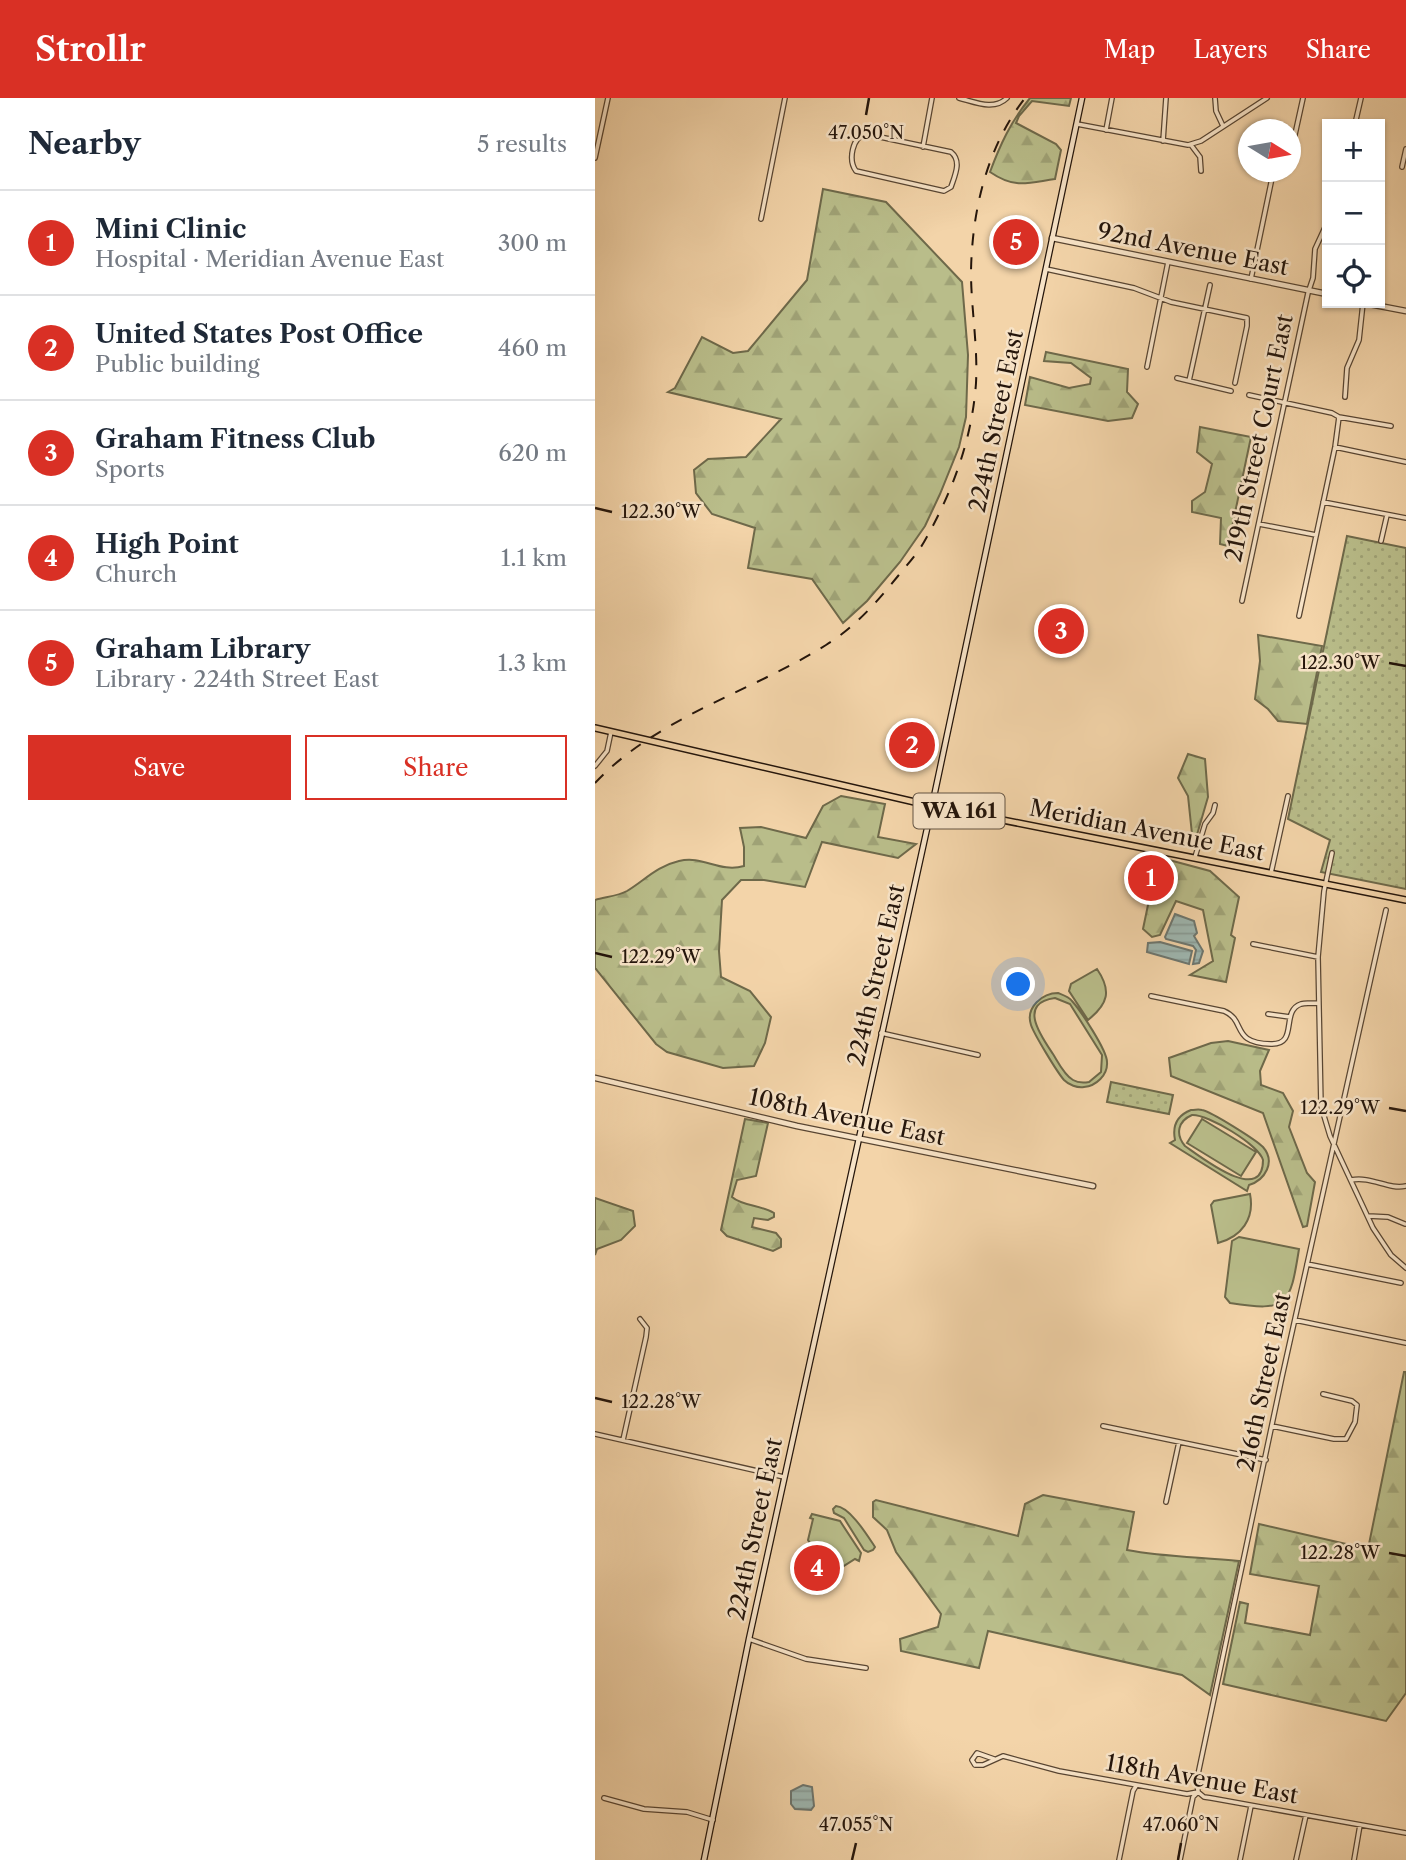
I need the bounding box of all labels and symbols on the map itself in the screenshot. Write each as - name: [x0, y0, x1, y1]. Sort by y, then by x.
- north arrow: [1238, 119, 1301, 182]
- text: 47.050°N: [828, 122, 904, 144]
- pin: 5: [993, 216, 1039, 268]
- street label: 92nd Avenue East: [1095, 217, 1291, 281]
- street label: 219th Street Court East: [1219, 312, 1299, 564]
- street label: 224th Street East: [963, 327, 1029, 515]
- text: 122.30°W: [621, 501, 702, 523]
- pin: 3: [1038, 605, 1084, 657]
- text: 122.30°W: [1300, 652, 1381, 674]
- pin: 2: [889, 719, 935, 771]
- street label: Meridian Avenue East: [1027, 793, 1267, 867]
- road number: WA 161: [913, 794, 1005, 828]
- pin: 1: [1128, 852, 1174, 904]
- street label: 224th Street East: [841, 881, 911, 1069]
- text: 122.29°W: [621, 946, 702, 968]
- your location: [1001, 967, 1035, 1001]
- street label: 108th Avenue East: [747, 1083, 947, 1151]
- text: 122.29°W: [1300, 1097, 1381, 1119]
- street label: 216th Street East: [1231, 1290, 1297, 1474]
- text: 122.28°W: [621, 1391, 702, 1413]
- street label: 224th Street East: [722, 1435, 788, 1623]
- pin: 4: [794, 1542, 840, 1594]
- text: 122.28°W: [1300, 1542, 1381, 1564]
- street label: 118th Avenue East: [1104, 1748, 1300, 1810]
- text: 47.055°N: [819, 1814, 893, 1836]
- text: 47.060°N: [1143, 1814, 1220, 1836]

